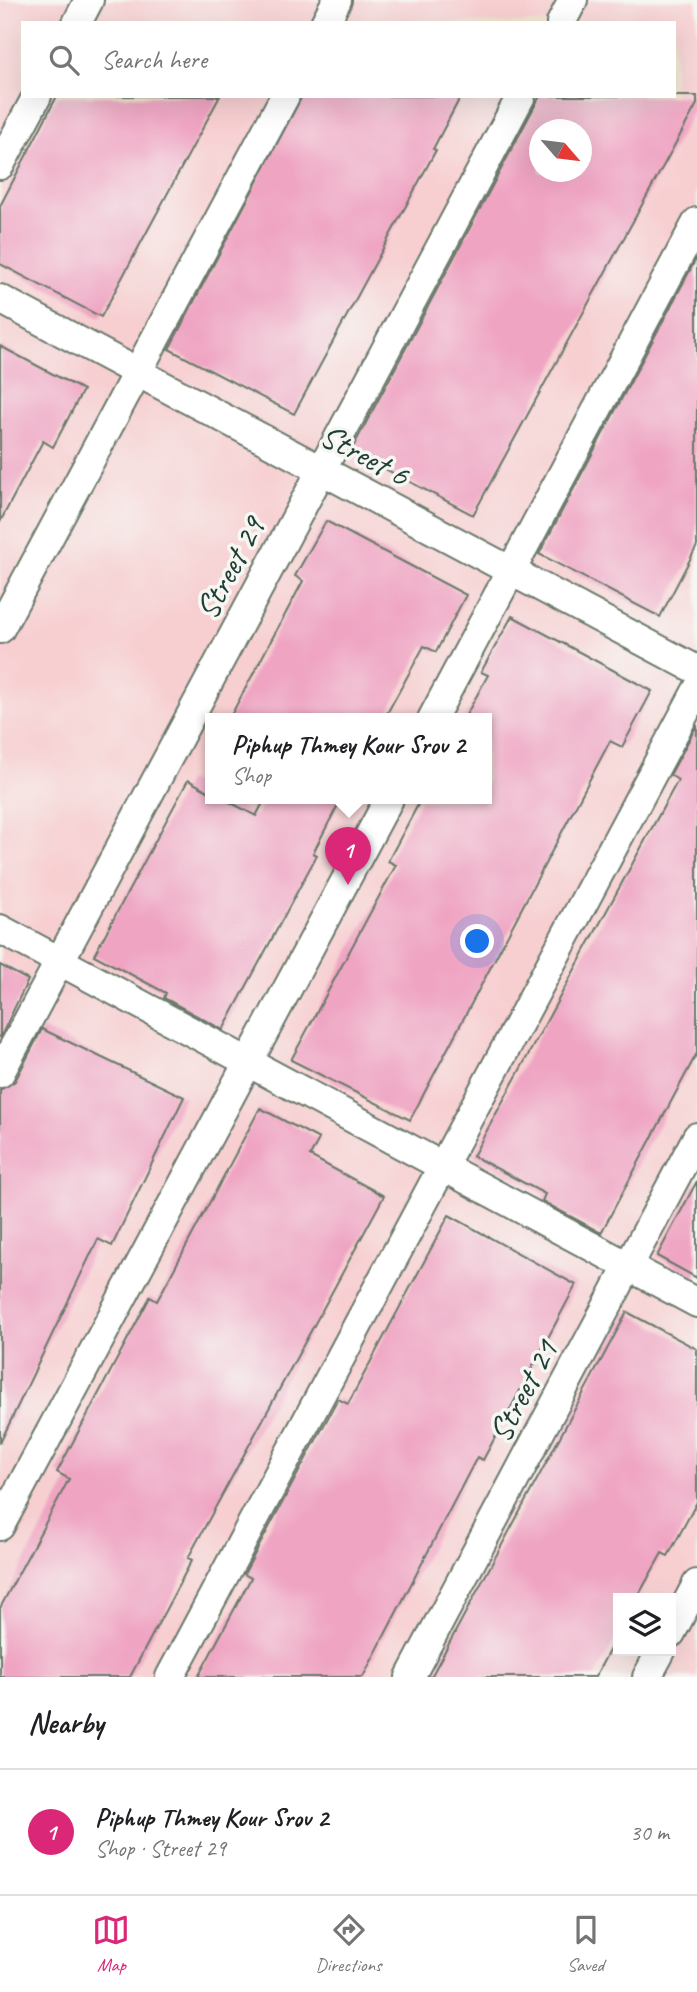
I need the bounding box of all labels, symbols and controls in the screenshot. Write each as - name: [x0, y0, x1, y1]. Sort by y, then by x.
- search box: [21, 21, 676, 98]
- icon: search: [45, 41, 83, 79]
- text: Search here: [101, 43, 207, 76]
- north arrow: [529, 119, 592, 182]
- street label: Street 6: [313, 414, 418, 496]
- street label: Street 29: [186, 507, 276, 626]
- popup: [205, 713, 492, 804]
- text: Piphup Thmey Kour Srov 2: [232, 728, 465, 761]
- text: Shop: [232, 761, 271, 790]
- pin: 1: [325, 827, 371, 885]
- your location: [460, 924, 494, 958]
- street label: Street 21: [479, 1331, 568, 1449]
- map controls: [613, 1593, 676, 1656]
- button: layers: [613, 1593, 676, 1656]
- text: Nearby: [28, 1704, 104, 1742]
- text: Piphup Thmey Kour Srov 2: [95, 1801, 329, 1834]
- text: 1: [46, 1818, 56, 1847]
- text: 30 m: [630, 1818, 669, 1847]
- text: Shop · Street 29: [95, 1834, 226, 1863]
- tab: Map: [92, 1911, 130, 1977]
- tab: Directions: [315, 1911, 382, 1977]
- tab: Saved: [567, 1911, 605, 1977]

